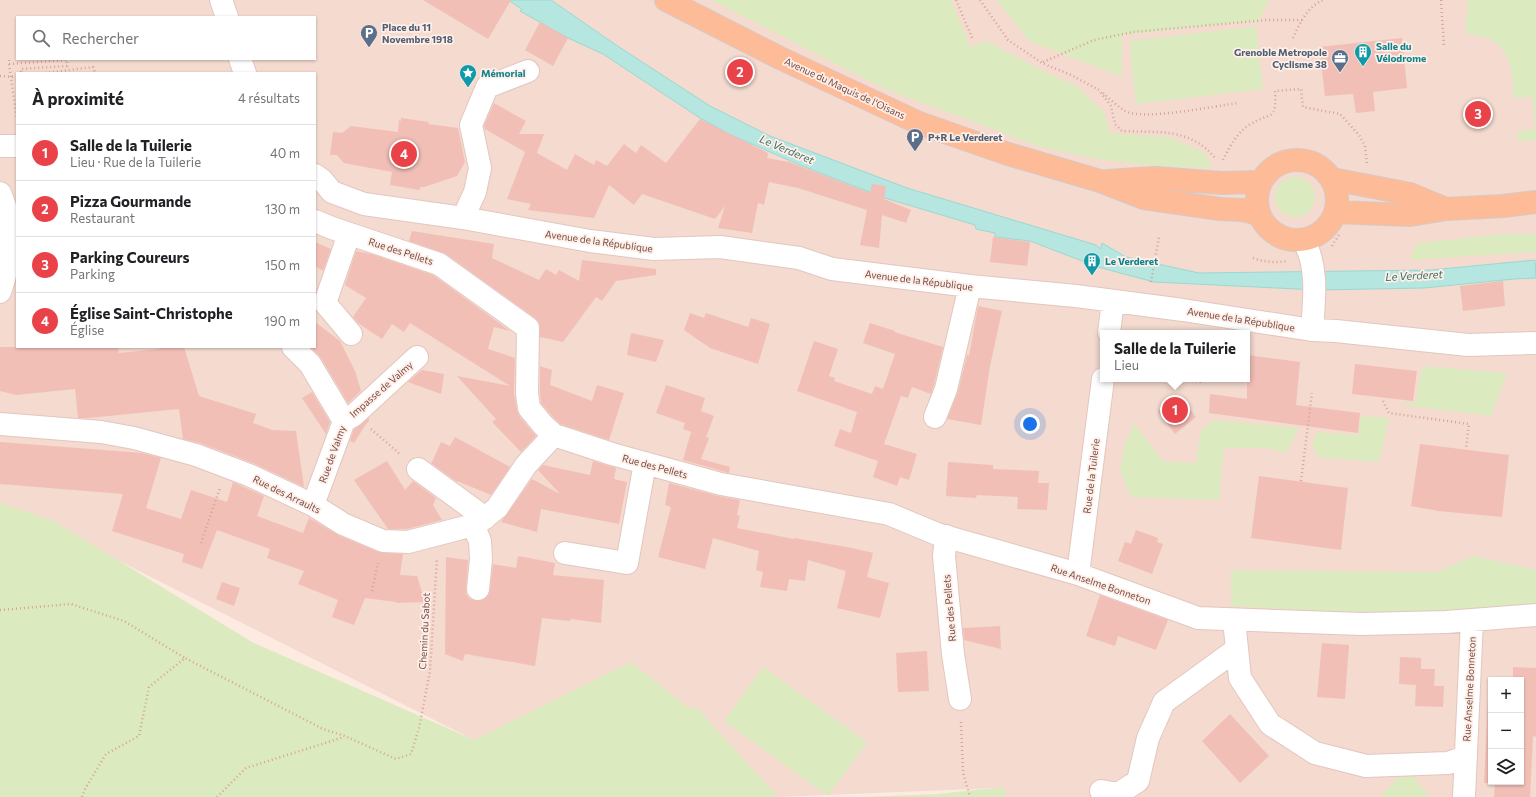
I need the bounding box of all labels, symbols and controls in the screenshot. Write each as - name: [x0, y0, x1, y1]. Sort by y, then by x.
- search box: [16, 16, 316, 60]
- place label: Place du 11 Novembre 1918: [382, 21, 453, 45]
- parking icon: Place du 11 Novembre 1918: [359, 23, 379, 48]
- icon: search: [30, 27, 52, 49]
- text: Rechercher: [62, 29, 139, 47]
- place label: Salle du Vélodrome: [1376, 40, 1426, 64]
- building icon: Salle du Vélodrome: [1353, 42, 1373, 67]
- place label: Grenoble Metropole Cyclisme 38: [1234, 46, 1327, 70]
- office icon: Grenoble Metropole Cyclisme 38: [1330, 48, 1350, 73]
- street label: Avenue du Maquis de l'Oisans: [783, 55, 908, 122]
- pin: 2: [727, 57, 753, 87]
- place icon: Mémorial: [458, 63, 478, 88]
- place label: Mémorial: [481, 67, 526, 79]
- text: À proximité: [32, 88, 124, 109]
- text: 4 résultats: [238, 90, 300, 106]
- pin: 3: [1465, 99, 1491, 129]
- parking icon: P+R Le Verderet: [905, 127, 925, 152]
- place label: P+R Le Verderet: [928, 131, 1003, 143]
- water label: Le Verderet: [758, 132, 817, 166]
- text: Salle de la Tuilerie: [70, 136, 192, 154]
- pin: 4: [391, 139, 417, 169]
- text: 1: [42, 145, 48, 161]
- text: 40 m: [270, 145, 300, 161]
- text: Lieu · Rue de la Tuilerie: [70, 154, 201, 170]
- text: Pizza Gourmande: [70, 192, 191, 210]
- text: 2: [41, 201, 49, 217]
- text: 130 m: [265, 201, 300, 217]
- text: Restaurant: [70, 210, 135, 226]
- street label: Avenue de la République: [544, 227, 654, 255]
- street label: Rue des Pellets: [367, 235, 435, 267]
- text: Parking Coureurs: [70, 248, 190, 266]
- building icon: Le Verderet: [1082, 251, 1102, 276]
- place label: Le Verderet: [1105, 255, 1158, 267]
- text: 3: [41, 257, 49, 273]
- text: 150 m: [265, 257, 300, 273]
- text: Parking: [70, 266, 115, 282]
- street label: Avenue de la République: [864, 267, 974, 293]
- water label: Le Verderet: [1385, 267, 1444, 283]
- text: Église Saint-Christophe: [70, 304, 233, 322]
- street label: Avenue de la République: [1186, 305, 1296, 333]
- text: 4: [41, 313, 49, 329]
- text: 190 m: [264, 313, 300, 329]
- text: Église: [70, 322, 104, 338]
- popup: [1100, 330, 1250, 382]
- text: Salle de la Tuilerie: [1114, 339, 1236, 357]
- text: Lieu: [1114, 357, 1139, 373]
- street label: Impasse de Valmy: [347, 358, 415, 420]
- pin: 1: [1162, 395, 1188, 425]
- your location: [1020, 414, 1040, 434]
- street label: Rue de Valmy: [316, 424, 348, 484]
- street label: Rue de la Tuilerie: [1080, 438, 1102, 514]
- street label: Rue des Pellets: [621, 452, 689, 481]
- street label: Rue des Arraults: [251, 472, 323, 516]
- street label: Rue Anselme Bonneton: [1049, 561, 1153, 607]
- street label: Rue des Pellets: [940, 574, 958, 642]
- street label: Chemin du Sabot: [416, 592, 432, 670]
- street label: Rue Anselme Bonneton: [1460, 636, 1478, 742]
- map controls: [1488, 677, 1524, 785]
- button: +: [1488, 677, 1524, 713]
- button: −: [1488, 713, 1524, 749]
- button: layers: [1488, 749, 1524, 785]

